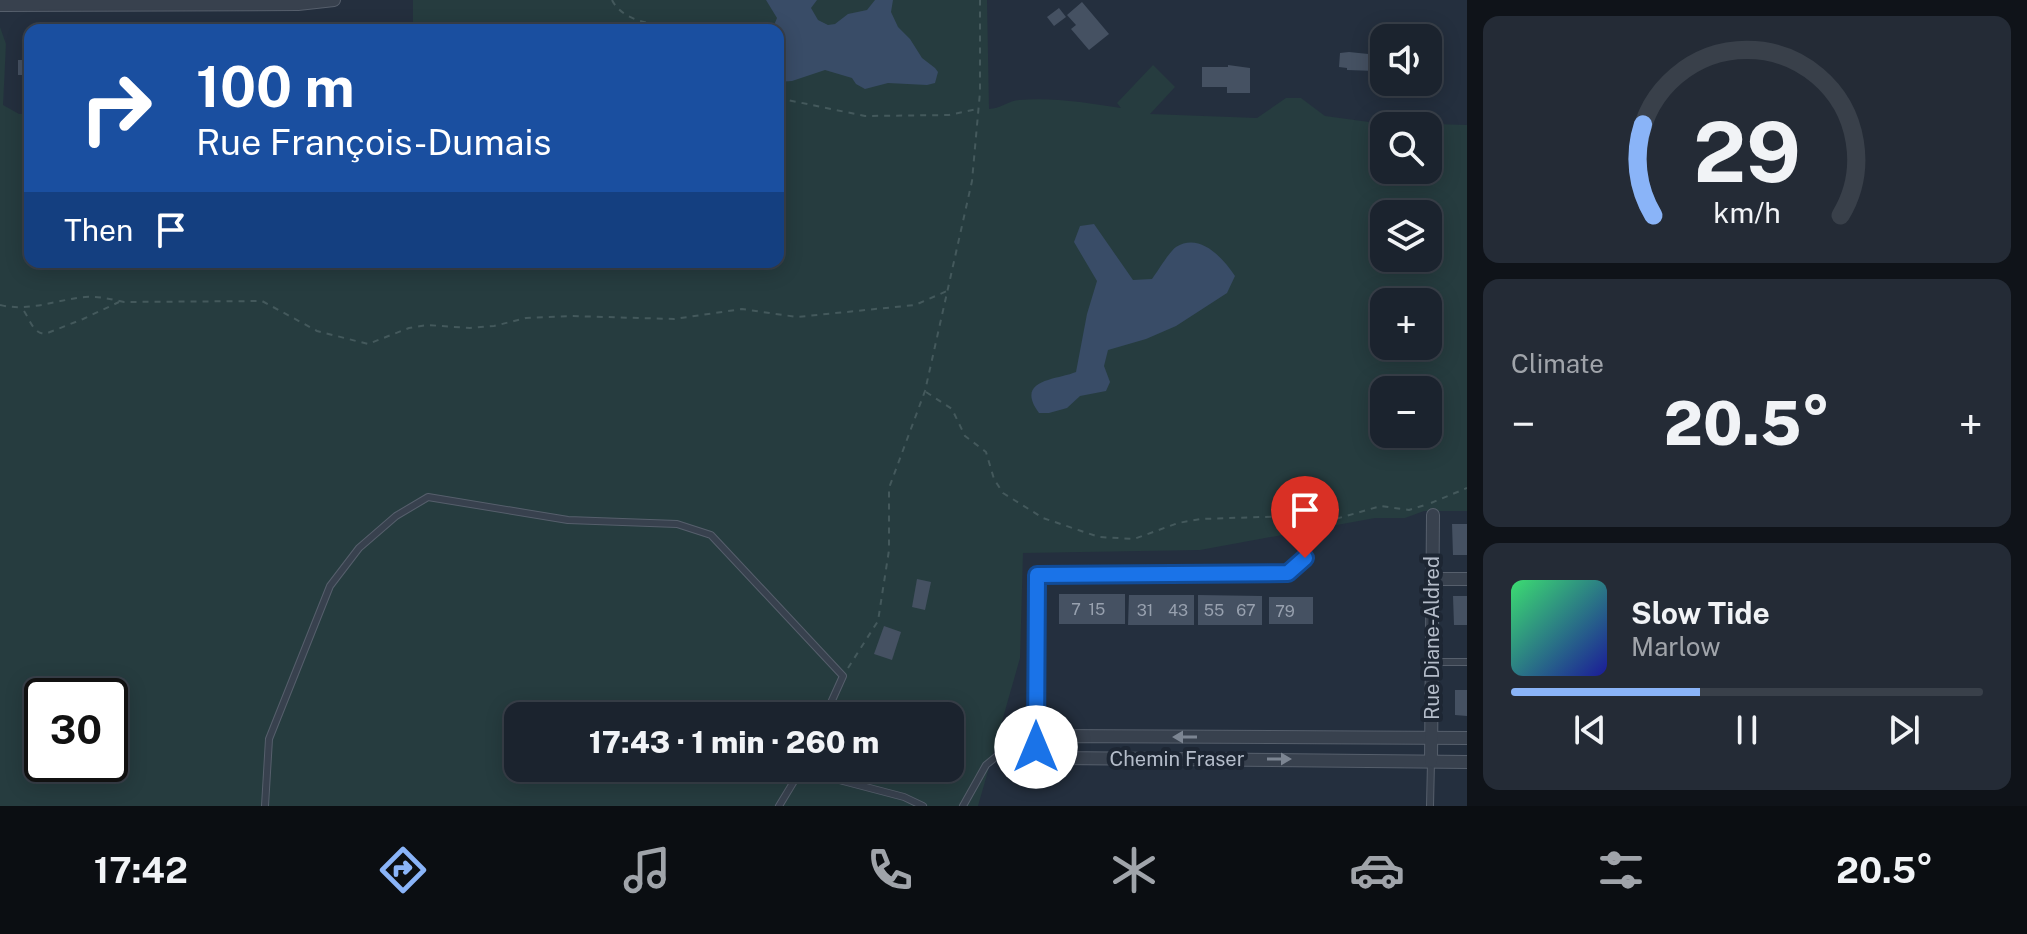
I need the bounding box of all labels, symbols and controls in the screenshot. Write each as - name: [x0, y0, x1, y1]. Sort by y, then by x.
- map controls: [1370, 24, 1442, 448]
- button: sound: [1370, 24, 1442, 96]
- text: 100 m: [196, 54, 355, 120]
- icon: right: [64, 56, 168, 160]
- text: 29: [1693, 102, 1801, 200]
- button: search: [1370, 112, 1442, 184]
- text: Rue François-Dumais: [196, 121, 552, 163]
- text: km/h: [1713, 196, 1781, 229]
- button: layers: [1370, 200, 1442, 272]
- icon: arrive: [149, 208, 193, 252]
- text: Then: [64, 212, 133, 248]
- button: +: [1370, 288, 1442, 360]
- text: Climate: [1511, 348, 1604, 379]
- button: −: [1370, 376, 1442, 448]
- text: 20.5°: [1664, 388, 1830, 459]
- text: −: [1511, 398, 1535, 450]
- text: +: [1959, 398, 1983, 450]
- pin: [1271, 476, 1339, 558]
- icon: arrive: [1283, 488, 1327, 532]
- street label: Rue Diane-Aldred: [1420, 556, 1444, 720]
- text: Slow Tide: [1631, 595, 1770, 631]
- house number: 7: [1071, 600, 1081, 619]
- house number: 15: [1089, 600, 1105, 619]
- house number: 31: [1137, 601, 1153, 620]
- house number: 43: [1168, 601, 1188, 620]
- house number: 55: [1204, 601, 1224, 620]
- house number: 67: [1236, 601, 1256, 620]
- house number: 79: [1275, 602, 1295, 621]
- text: Marlow: [1631, 631, 1721, 662]
- speed limit sign: 30: [24, 678, 128, 782]
- position arrow: [994, 705, 1078, 789]
- icon: previous: [1568, 708, 1612, 752]
- icon: pause: [1725, 708, 1769, 752]
- icon: next: [1882, 708, 1926, 752]
- text: 17:43 · 1 min · 260 m: [589, 724, 879, 760]
- one-way arrow: [1172, 731, 1197, 743]
- street label: Chemin Fraser: [1110, 747, 1245, 771]
- one-way arrow: [1267, 753, 1292, 766]
- icon: directions: [375, 842, 431, 898]
- icon: music: [619, 842, 675, 898]
- icon: phone: [862, 842, 918, 898]
- icon: climate: [1106, 842, 1162, 898]
- icon: car: [1349, 842, 1405, 898]
- icon: filters: [1593, 842, 1649, 898]
- text: 17:42: [94, 849, 188, 891]
- text: 20.5°: [1836, 849, 1933, 891]

